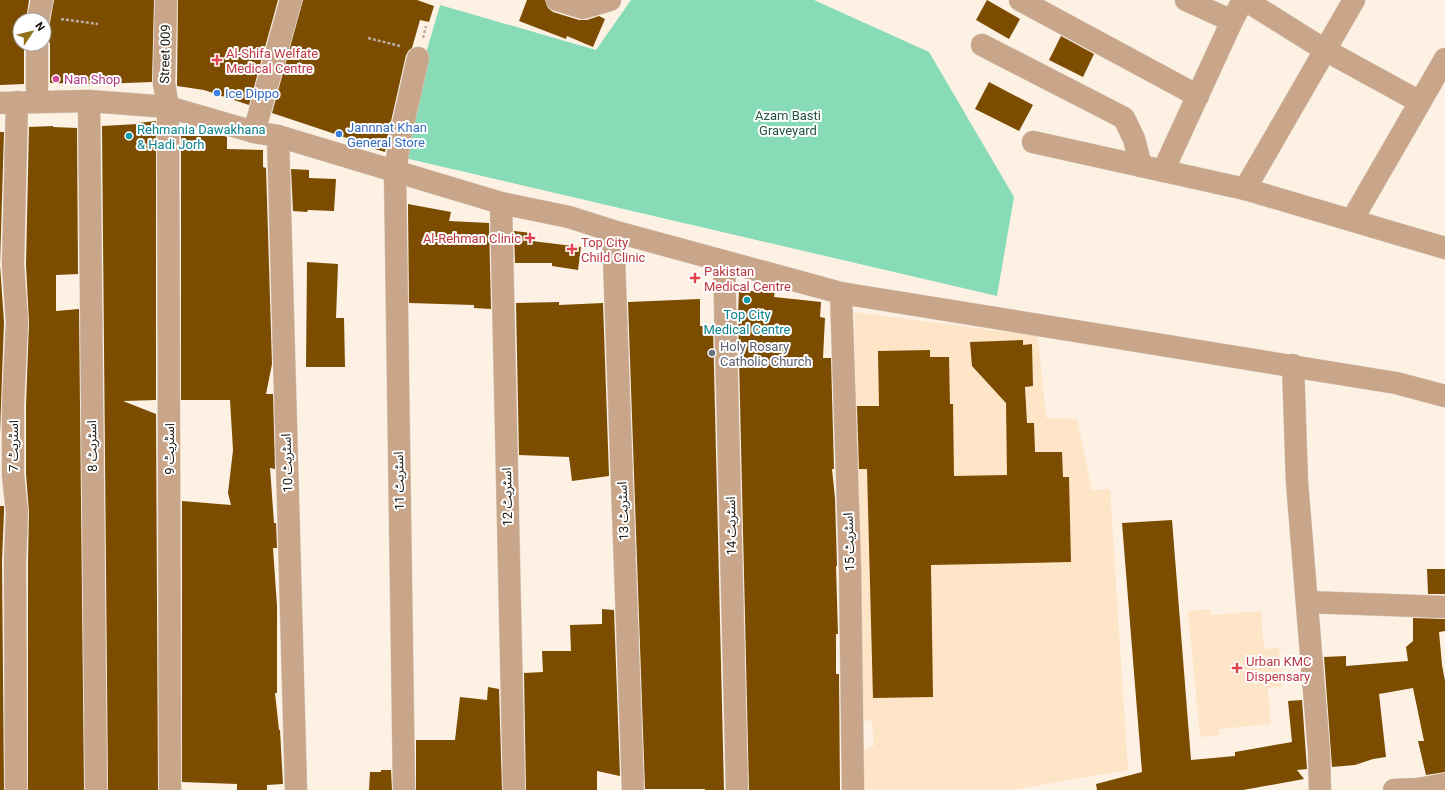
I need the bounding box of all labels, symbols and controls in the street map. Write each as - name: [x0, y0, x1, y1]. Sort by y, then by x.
- north arrow: [12, 12, 52, 52]
- text: N: [32, 20, 47, 34]
- street label: Street 009: [157, 24, 173, 84]
- place label: Al-Shifa Welfate Medical Centre: [226, 46, 318, 76]
- marker: Al-Shifa Welfate Medical Centre: [211, 54, 223, 66]
- place label: Nan Shop: [64, 72, 120, 87]
- marker: Nan Shop: [51, 74, 61, 84]
- place label: Ice Dippo: [225, 86, 279, 101]
- marker: Ice Dippo: [212, 88, 222, 98]
- park label: Azam Basti Graveyard: [755, 108, 821, 138]
- place label: Jannnat Khan General Store: [347, 120, 427, 150]
- place label: Rehmania Dawakhana & Hadi Jorh: [137, 122, 266, 152]
- marker: Jannnat Khan General Store: [334, 129, 344, 139]
- marker: Rehmania Dawakhana & Hadi Jorh: [124, 131, 134, 141]
- place label: Al-Rehman Clinic: [423, 231, 521, 246]
- marker: Al-Rehman Clinic: [524, 232, 536, 244]
- place label: Top City Child Clinic: [581, 235, 646, 265]
- marker: Top City Child Clinic: [566, 243, 578, 255]
- place label: Pakistan Medical Centre: [704, 264, 791, 294]
- marker: Pakistan Medical Centre: [689, 272, 701, 284]
- marker: Top City Medical Centre: [742, 295, 752, 305]
- place label: Top City Medical Centre: [704, 307, 791, 337]
- place label: Holy Rosary Catholic Church: [720, 339, 812, 369]
- marker: Holy Rosary Catholic Church: [707, 348, 717, 358]
- street label: اسٹریٹ 7: [6, 420, 21, 472]
- street label: اسٹریٹ 8: [84, 420, 100, 472]
- street label: اسٹریٹ 9: [162, 423, 177, 475]
- street label: اسٹریٹ 10: [278, 433, 296, 493]
- street label: اسٹریٹ 11: [391, 451, 407, 511]
- street label: اسٹریٹ 12: [499, 467, 515, 527]
- street label: اسٹریٹ 13: [614, 481, 632, 541]
- street label: اسٹریٹ 14: [723, 496, 739, 556]
- street label: اسٹریٹ 15: [840, 512, 858, 572]
- place label: Urban KMC Dispensary: [1246, 654, 1312, 684]
- marker: Urban KMC Dispensary: [1231, 662, 1243, 674]

